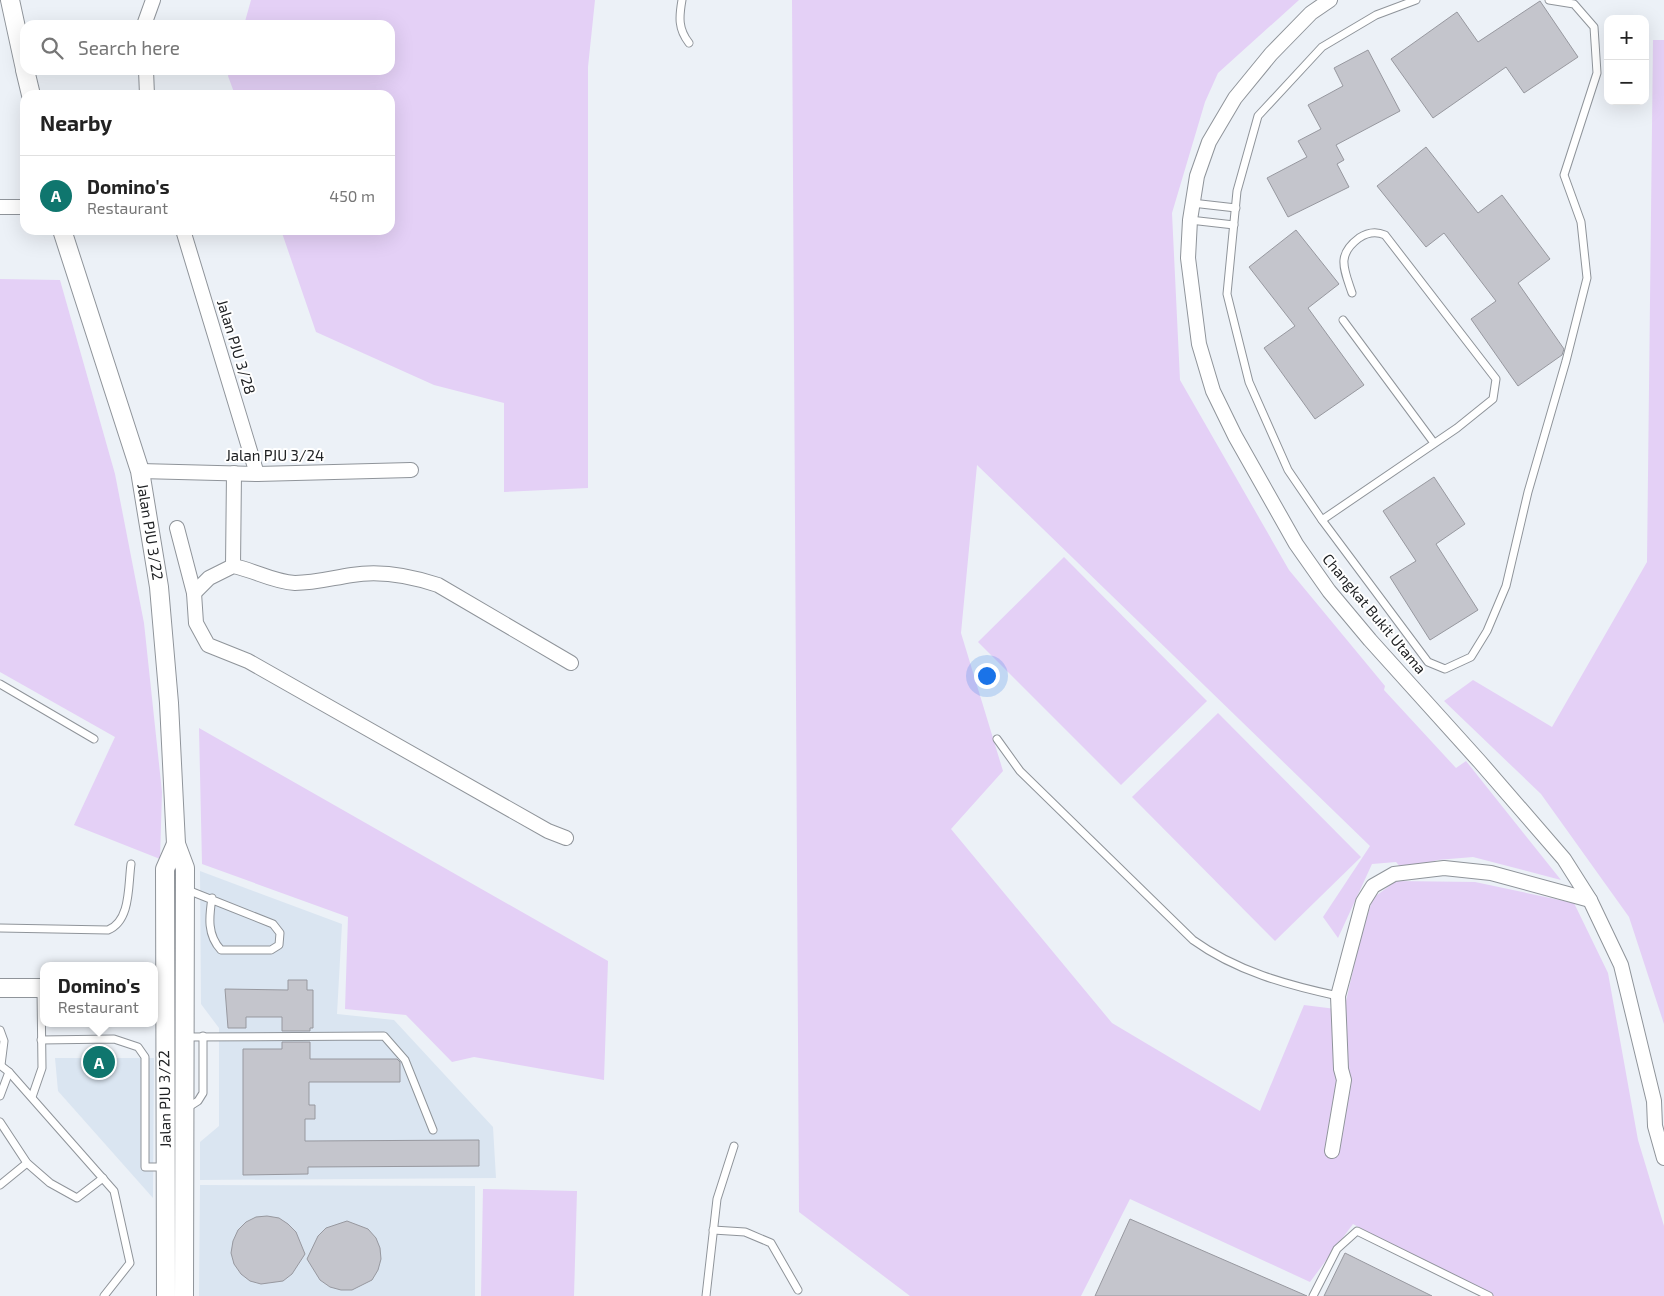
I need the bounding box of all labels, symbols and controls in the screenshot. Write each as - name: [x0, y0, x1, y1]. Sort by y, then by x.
- map controls: [1604, 15, 1649, 105]
- button: +: [1604, 15, 1649, 60]
- search box: [20, 20, 395, 75]
- icon: search: [38, 34, 66, 62]
- text: Search here: [78, 36, 180, 59]
- button: −: [1604, 60, 1649, 105]
- text: Nearby: [40, 110, 112, 135]
- text: Domino's: [87, 175, 170, 198]
- text: A: [51, 186, 61, 205]
- text: 450 m: [329, 186, 375, 205]
- text: Restaurant: [87, 198, 168, 217]
- street label: Jalan PJU 3/28: [214, 297, 260, 396]
- street label: Jalan PJU 3/24: [226, 446, 324, 464]
- street label: Jalan PJU 3/22: [134, 482, 168, 581]
- street label: Changkat Bukit Utama: [1319, 550, 1430, 677]
- your location: [974, 663, 1000, 689]
- popup: [40, 962, 158, 1027]
- text: Domino's: [58, 974, 140, 997]
- text: Restaurant: [58, 997, 139, 1016]
- pin: A: [83, 1043, 115, 1081]
- street label: Jalan PJU 3/22: [154, 1050, 174, 1148]

